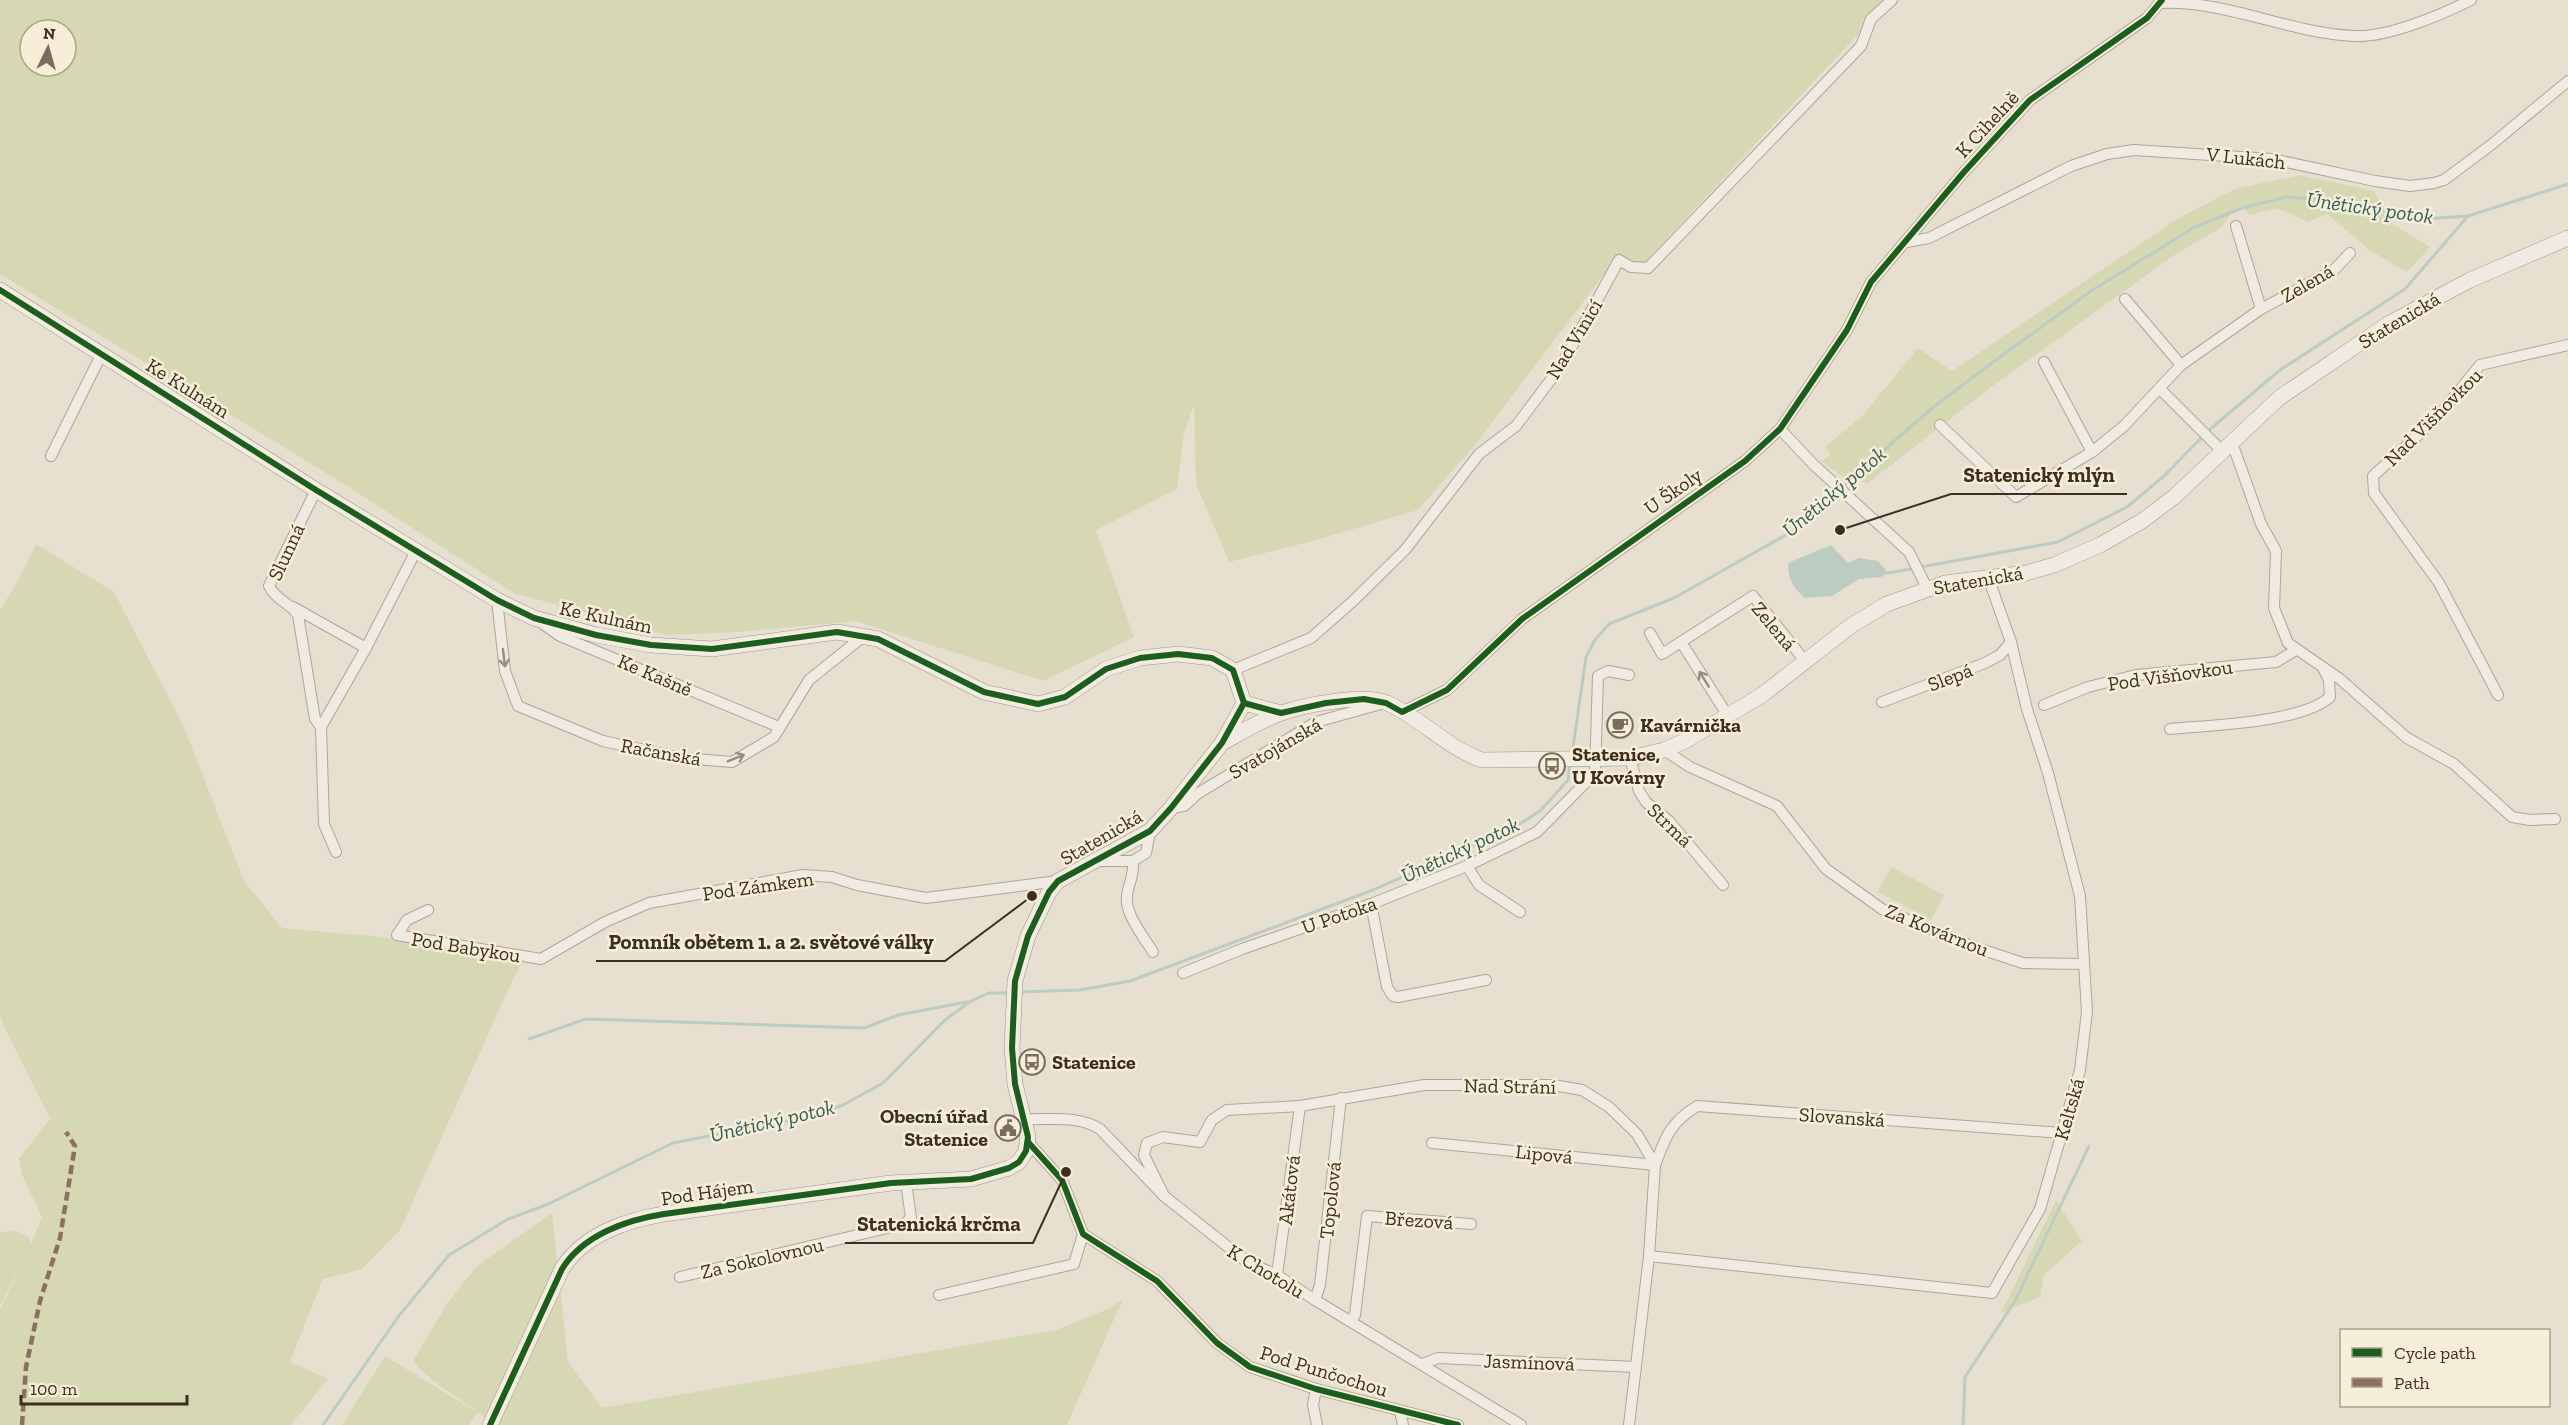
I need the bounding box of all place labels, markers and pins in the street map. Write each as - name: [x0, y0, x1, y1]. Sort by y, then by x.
- callout: Statenický mlýn: [1951, 455, 2127, 494]
- cafe icon: Kavárnička: [1605, 710, 1635, 740]
- place label: Kavárnička: [1640, 713, 1741, 737]
- place label: Statenice, U Kovárny: [1572, 742, 1665, 789]
- bus stop icon: Statenice, U Kovárny: [1537, 751, 1567, 781]
- callout: Pomník obětem 1. a 2. světové války: [596, 922, 945, 961]
- bus stop icon: Statenice: [1017, 1047, 1047, 1077]
- place label: Statenice: [1052, 1050, 1136, 1074]
- place label: Obecní úřad Statenice: [880, 1104, 989, 1151]
- public building icon: Obecní úřad Statenice: [993, 1113, 1023, 1143]
- callout: Statenická krčma: [845, 1204, 1033, 1243]

